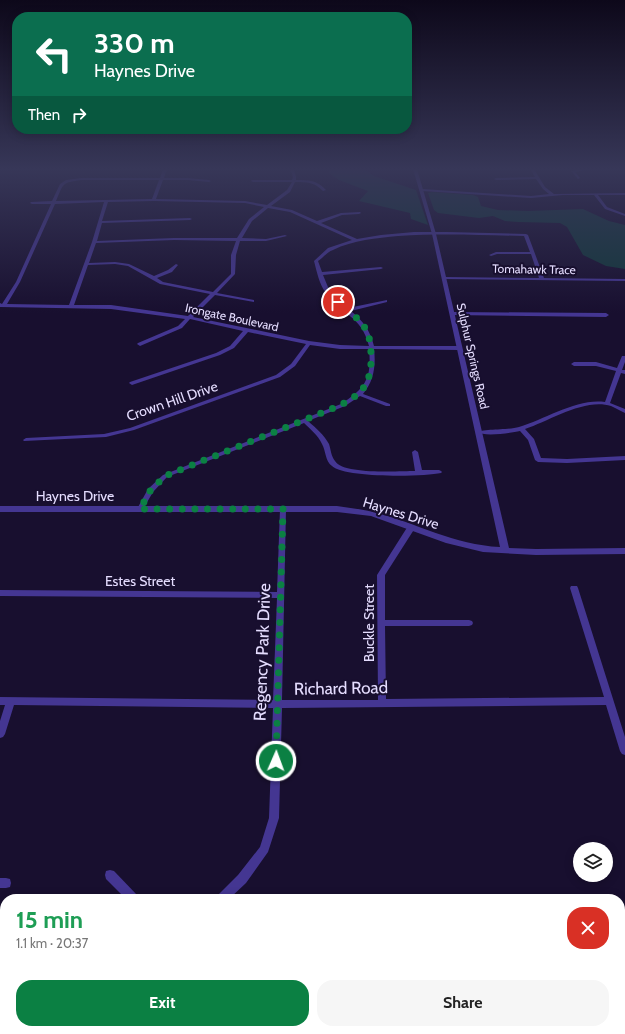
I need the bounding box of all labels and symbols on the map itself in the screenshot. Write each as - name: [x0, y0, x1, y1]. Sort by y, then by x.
- street label: Tomahawk Trace: [492, 261, 576, 277]
- pin: [321, 285, 355, 319]
- street label: Irongate Boulevard: [184, 300, 280, 334]
- street label: Sulphur Springs Road: [454, 302, 492, 410]
- street label: Crown Hill Drive: [124, 377, 220, 425]
- street label: Haynes Drive: [36, 487, 114, 505]
- street label: Haynes Drive: [361, 493, 441, 533]
- street label: Estes Street: [105, 572, 175, 590]
- street label: Regency Park Drive: [250, 582, 274, 721]
- street label: Buckle Street: [360, 584, 378, 662]
- street label: Richard Road: [294, 677, 388, 699]
- position arrow: [255, 740, 297, 782]

